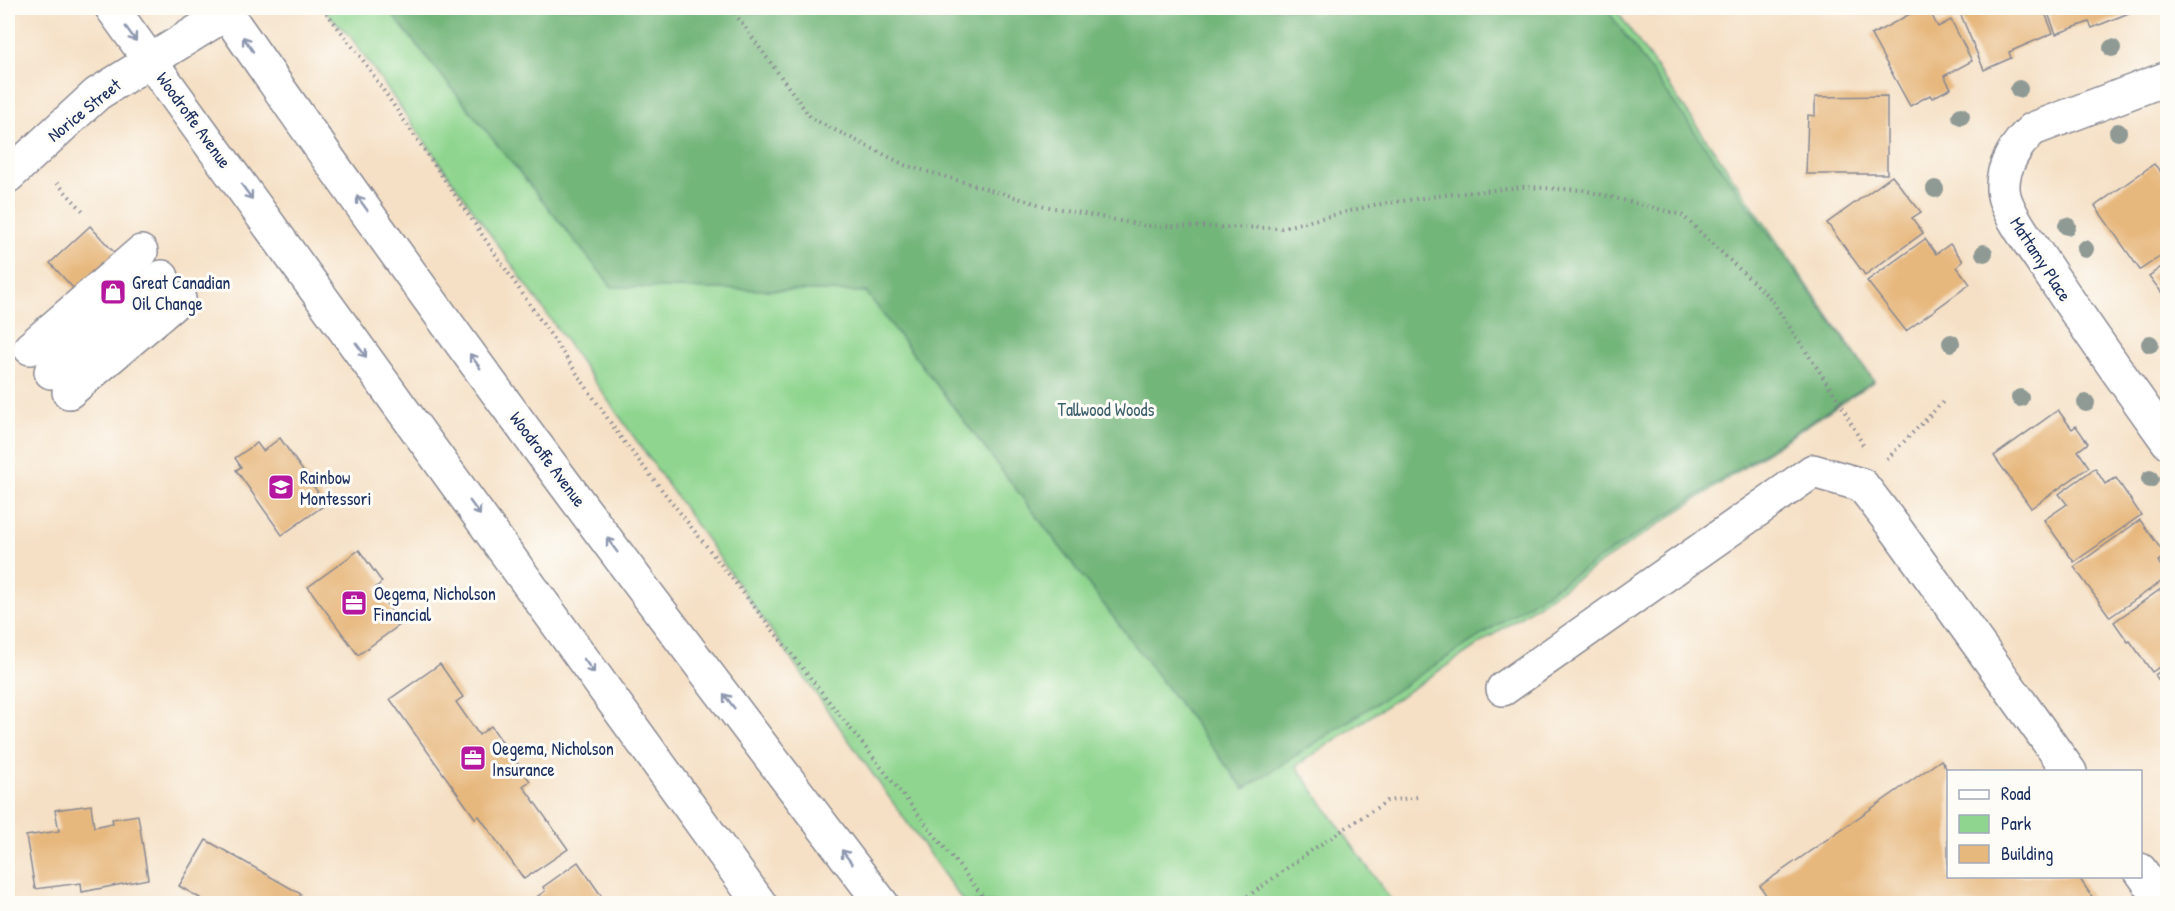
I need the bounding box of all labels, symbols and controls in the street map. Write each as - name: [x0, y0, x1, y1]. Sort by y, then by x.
- one-way arrow: [125, 25, 137, 41]
- one-way arrow: [242, 36, 254, 53]
- street label: Woodroffe Avenue: [151, 67, 237, 173]
- street label: Norice Street: [42, 72, 127, 147]
- one-way arrow: [241, 184, 253, 200]
- one-way arrow: [355, 195, 368, 211]
- street label: Mattamy Place: [2004, 212, 2078, 306]
- place label: Great Canadian Oil Change: [132, 270, 230, 316]
- shop icon: Great Canadian Oil Change: [98, 277, 128, 307]
- one-way arrow: [354, 342, 367, 358]
- one-way arrow: [469, 354, 482, 370]
- park label: Tallwood Woods: [1058, 397, 1154, 422]
- street label: Woodroffe Avenue: [504, 406, 592, 512]
- place label: Rainbow Montessori: [300, 465, 372, 511]
- school or university icon: Rainbow Montessori: [266, 472, 296, 502]
- one-way arrow: [469, 500, 481, 516]
- one-way arrow: [606, 538, 619, 554]
- place label: Oegema, Nicholson Financial: [373, 581, 496, 627]
- office icon: Oegema, Nicholson Financial: [339, 588, 369, 618]
- one-way arrow: [583, 658, 595, 674]
- one-way arrow: [723, 694, 736, 710]
- place label: Oegema, Nicholson Insurance: [492, 736, 614, 782]
- office icon: Oegema, Nicholson Insurance: [458, 743, 488, 773]
- legend: [1947, 770, 2142, 878]
- text: Road: [2001, 781, 2031, 806]
- text: Park: [2001, 811, 2032, 836]
- text: Building: [2001, 841, 2053, 866]
- one-way arrow: [840, 849, 853, 865]

